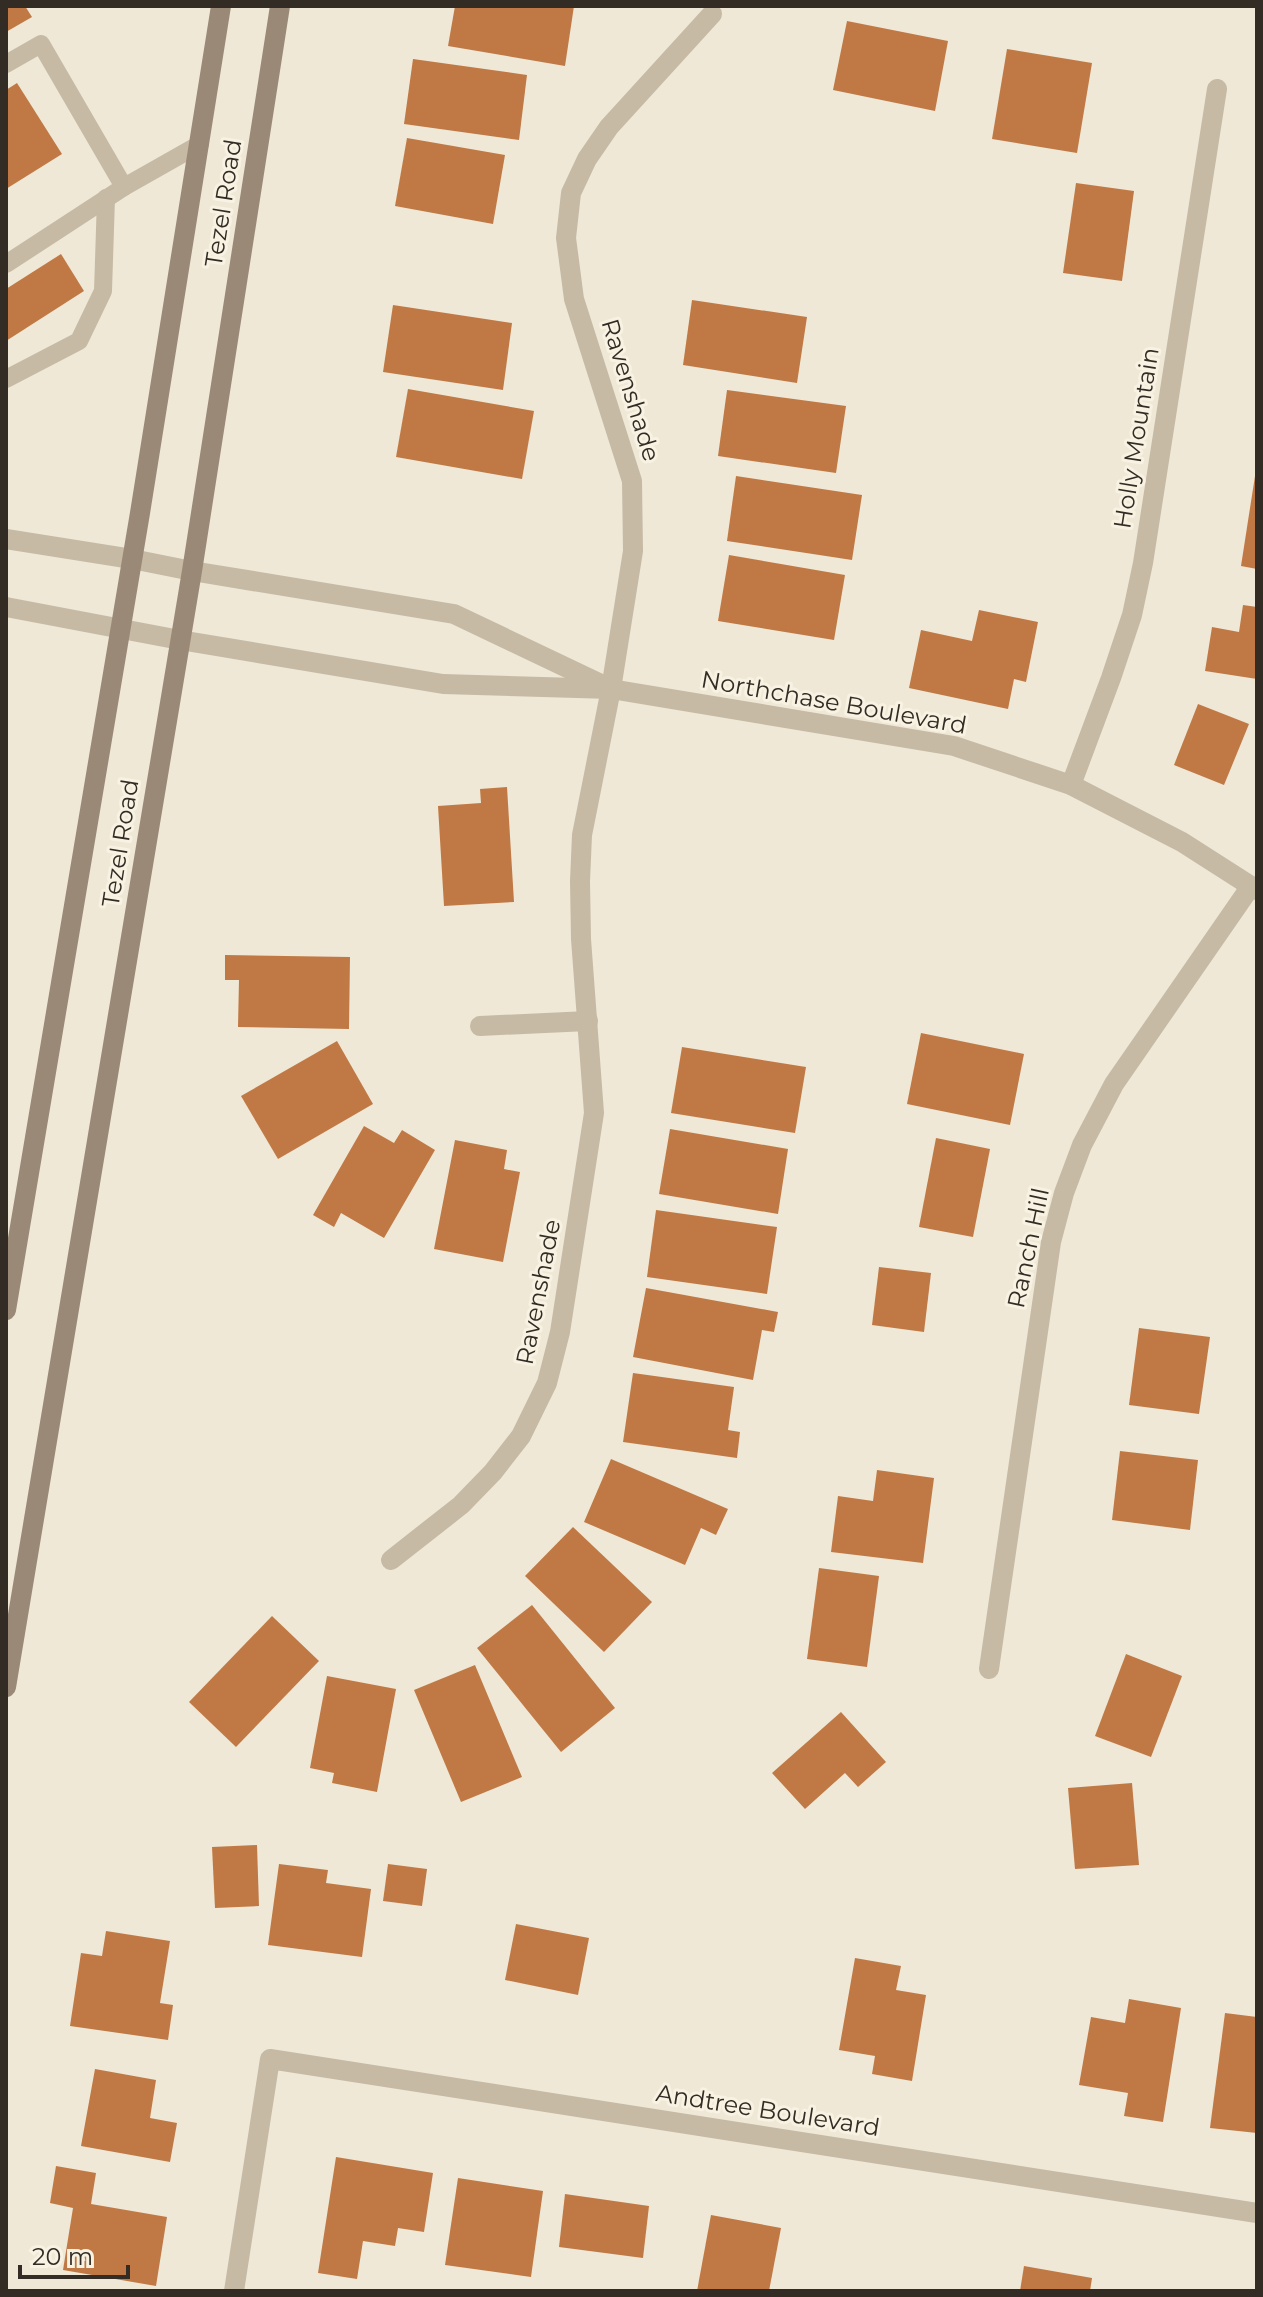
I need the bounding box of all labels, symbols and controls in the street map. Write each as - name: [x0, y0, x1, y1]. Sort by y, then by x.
- street label: Tezel Road: [199, 137, 247, 269]
- street label: Ravenshade: [596, 315, 666, 465]
- street label: Holly Mountain: [1107, 345, 1165, 531]
- street label: Northchase Boulevard: [699, 664, 969, 740]
- street label: Tezel Road: [96, 777, 144, 909]
- street label: Ranch Hill: [1001, 1185, 1055, 1311]
- street label: Ravenshade: [510, 1217, 566, 1367]
- street label: Andtree Boulevard: [654, 2078, 882, 2142]
- scale bar: [20, 2229, 128, 2279]
- text: 20 m: [32, 2242, 93, 2271]

